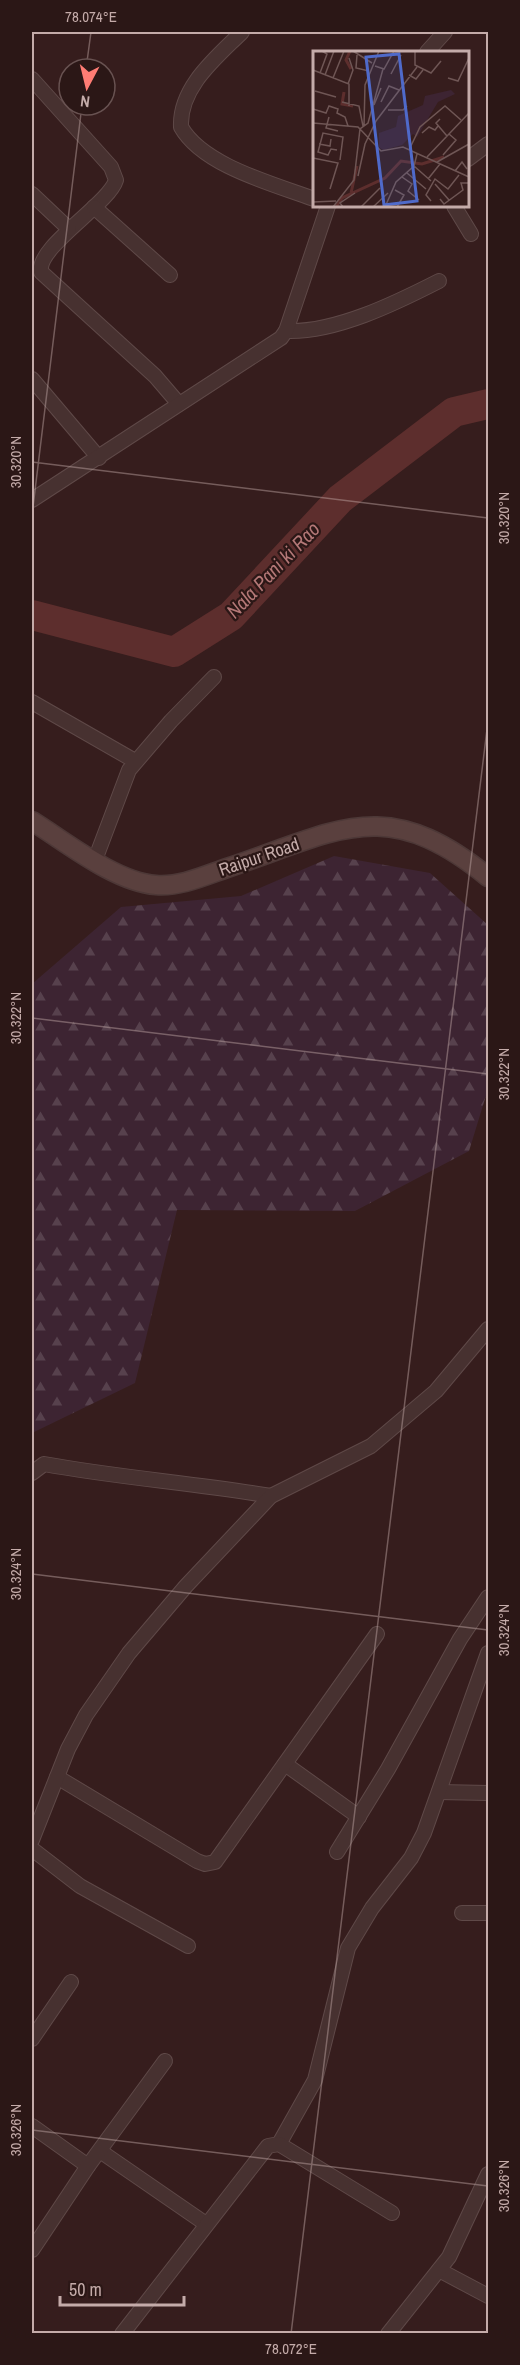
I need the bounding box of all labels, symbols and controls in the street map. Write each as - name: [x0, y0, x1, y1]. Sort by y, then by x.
- text: 78.074°E: [65, 6, 117, 27]
- inset map: [313, 51, 469, 207]
- north arrow: [57, 57, 117, 117]
- text: N: [79, 90, 91, 113]
- text: 30.320°N: [5, 436, 26, 488]
- text: 30.320°N: [493, 492, 514, 544]
- water label: Nala Pani ki Rao: [220, 516, 325, 624]
- street label: Raipur Road: [215, 831, 302, 882]
- text: 30.322°N: [5, 992, 26, 1044]
- text: 30.322°N: [493, 1048, 514, 1100]
- text: 30.324°N: [5, 1548, 26, 1600]
- text: 30.324°N: [493, 1604, 514, 1656]
- text: 30.326°N: [5, 2104, 26, 2156]
- text: 30.326°N: [493, 2160, 514, 2212]
- scale bar: [60, 2269, 184, 2307]
- text: 50 m: [69, 2277, 102, 2302]
- text: 78.072°E: [265, 2338, 317, 2359]

